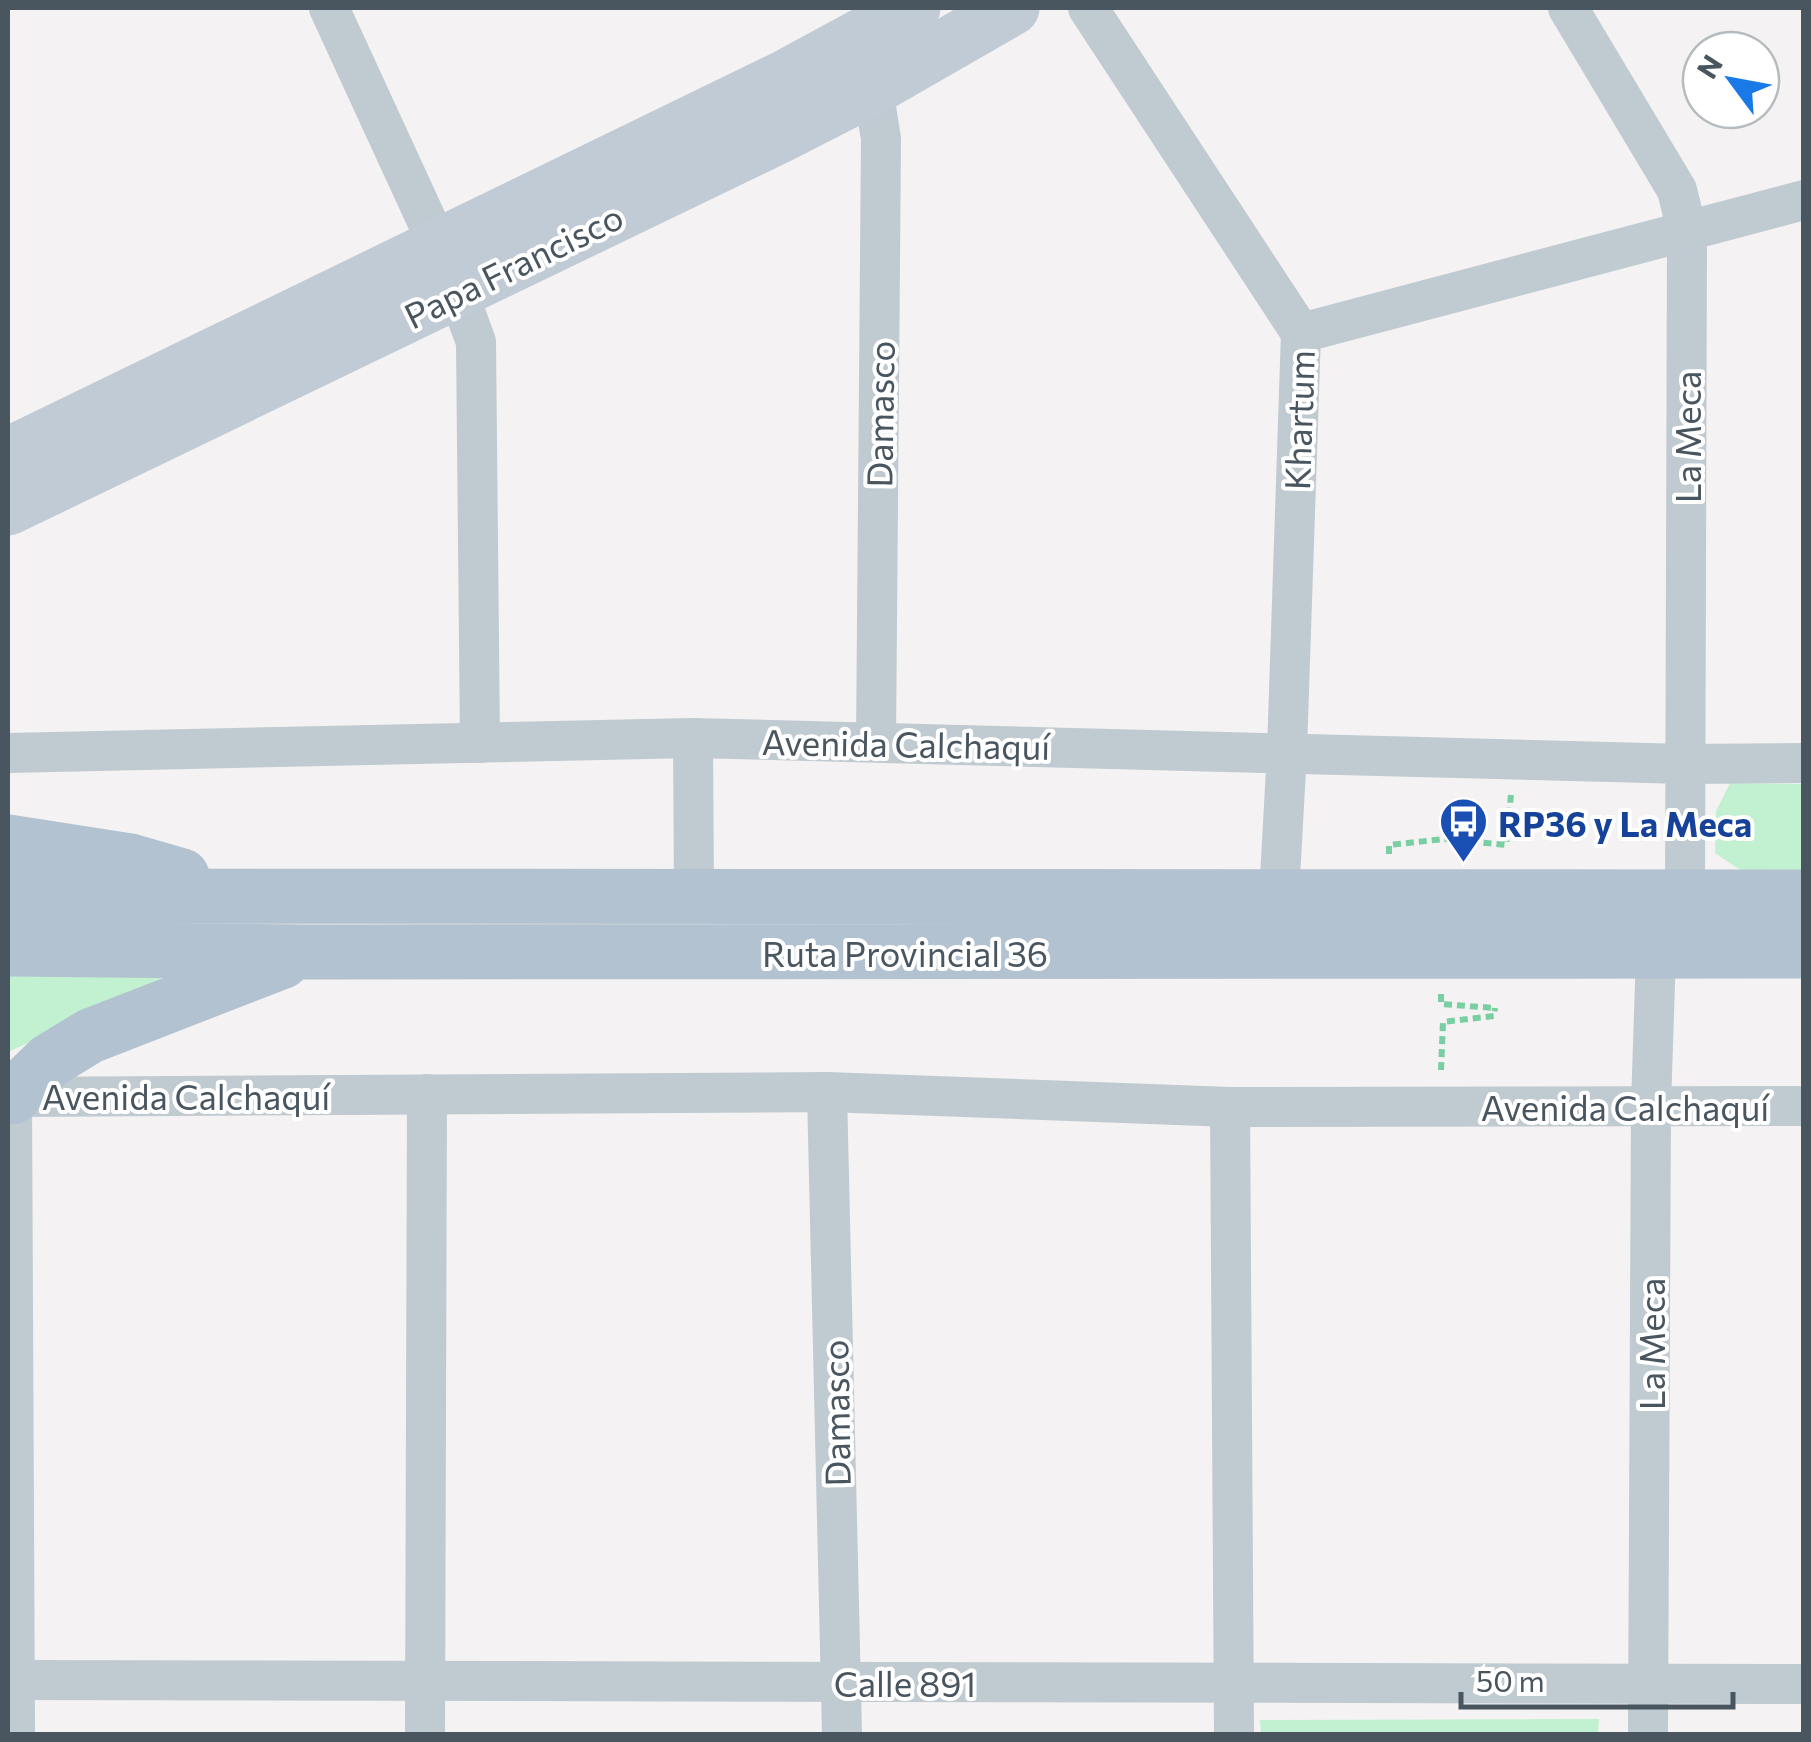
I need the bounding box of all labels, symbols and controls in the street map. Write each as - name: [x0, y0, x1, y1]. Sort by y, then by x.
- north arrow: [1681, 30, 1781, 130]
- text: N: [1689, 48, 1729, 84]
- street label: Papa Francisco: [397, 194, 629, 336]
- street label: Damasco: [856, 340, 902, 488]
- street label: Khartum: [1274, 349, 1322, 491]
- street label: La Meca: [1665, 371, 1708, 503]
- street label: Avenida Calchaquí: [761, 719, 1052, 767]
- bus stop icon: RP36 y La Meca: [1437, 796, 1489, 864]
- place label: RP36 y La Meca: [1498, 801, 1752, 844]
- street label: Ruta Provincial 36: [762, 931, 1048, 974]
- street label: Avenida Calchaquí: [42, 1074, 331, 1117]
- street label: Avenida Calchaquí: [1481, 1085, 1770, 1128]
- street label: La Meca: [1629, 1278, 1672, 1410]
- street label: Damasco: [812, 1339, 858, 1487]
- scale bar: [1461, 1647, 1734, 1709]
- street label: Calle 891: [834, 1661, 976, 1704]
- text: 50 m: [1476, 1661, 1545, 1698]

